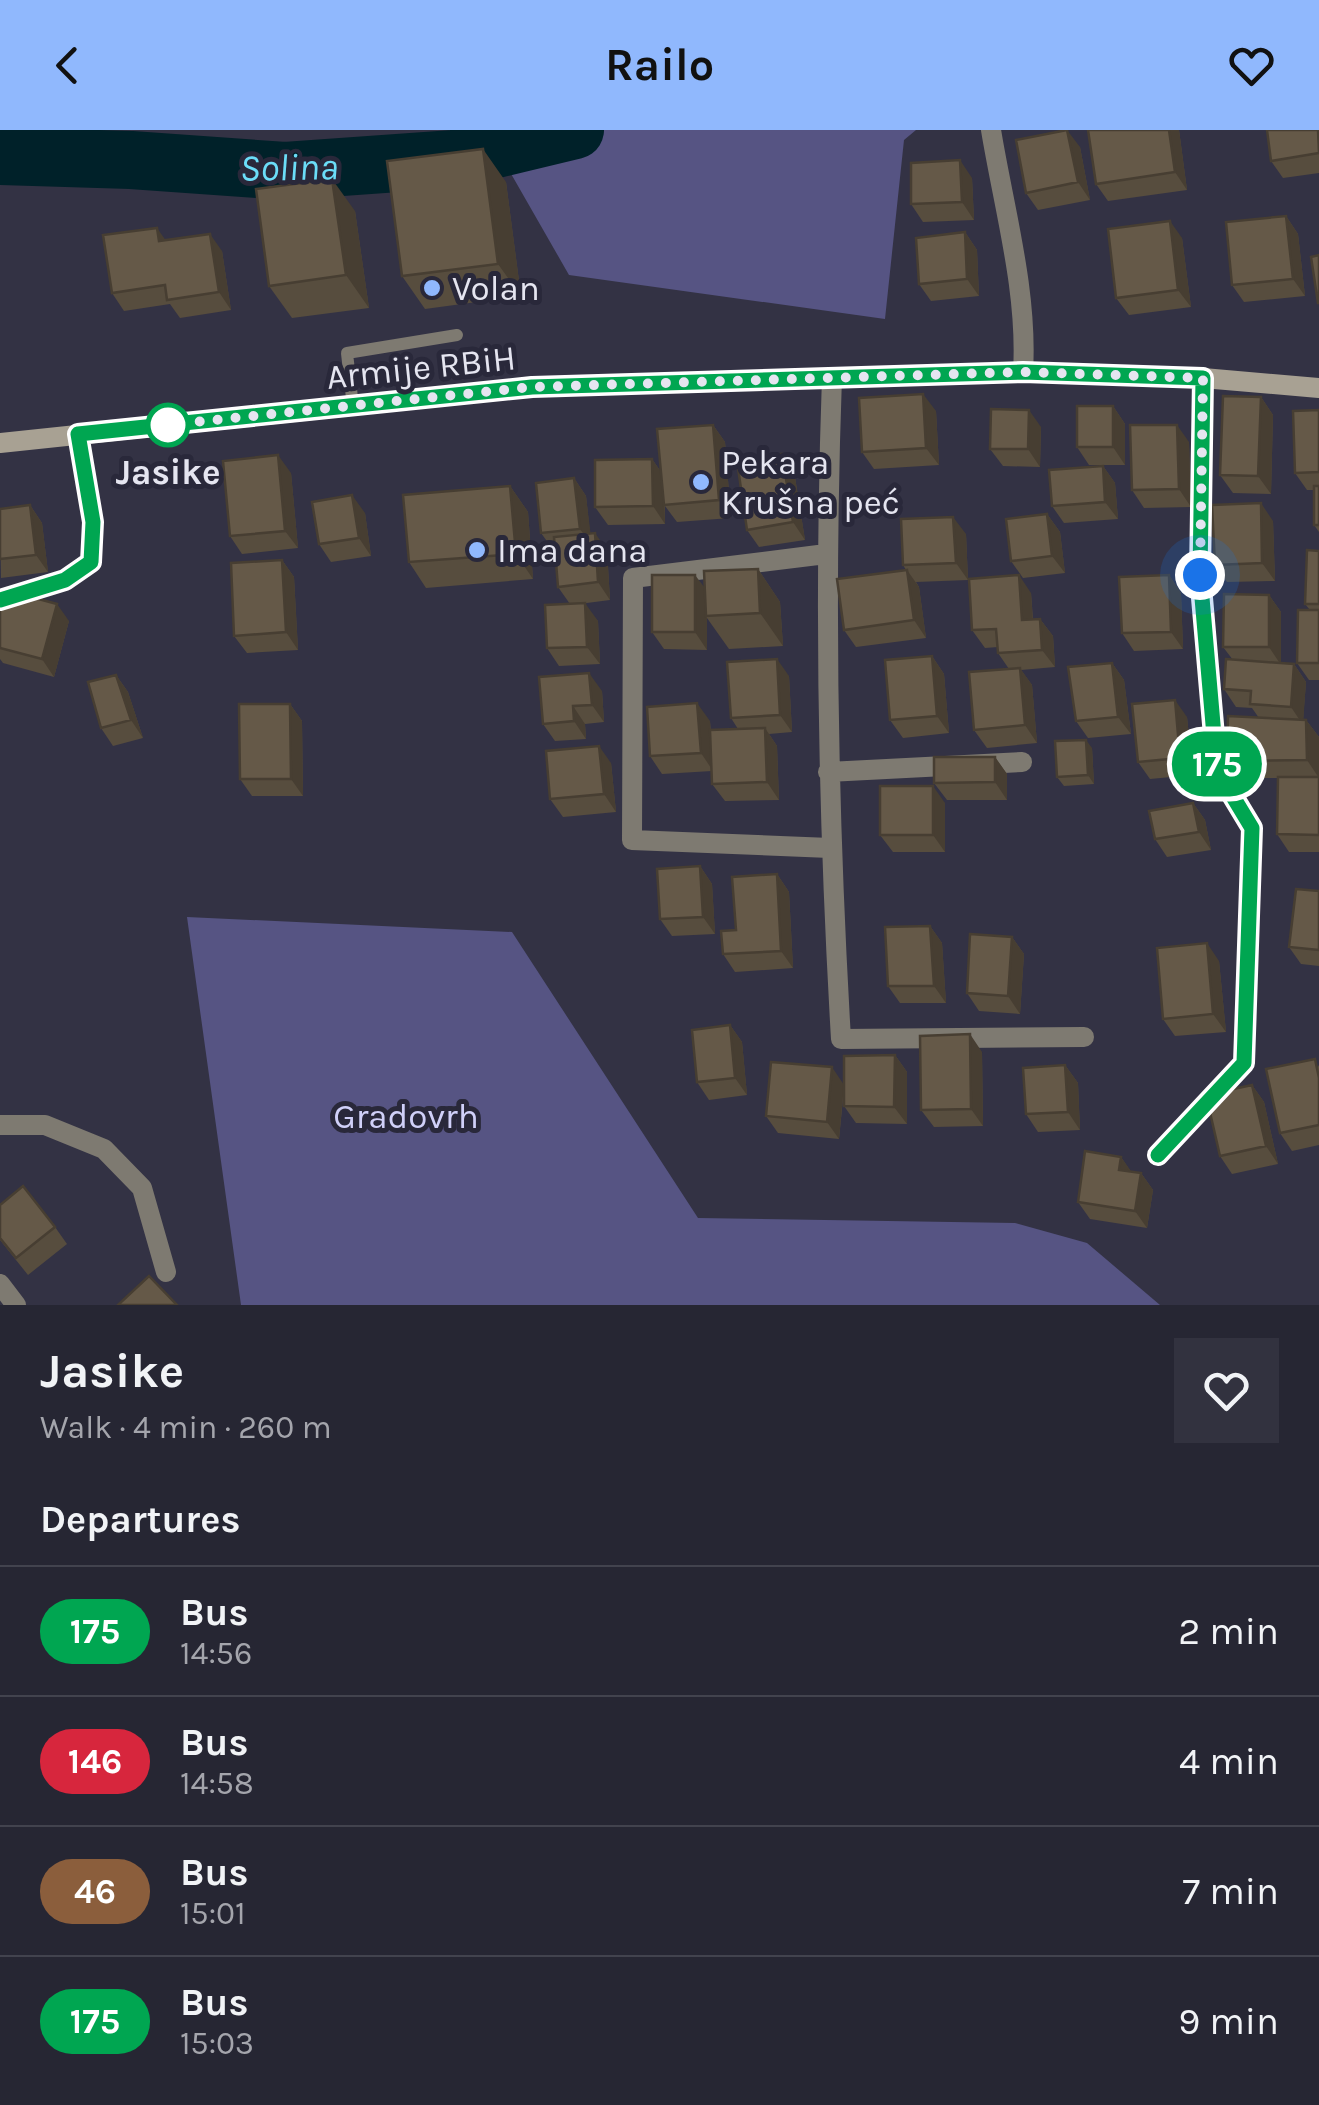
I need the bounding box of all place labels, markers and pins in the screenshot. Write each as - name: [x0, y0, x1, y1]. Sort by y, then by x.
- place label: Volan: [452, 268, 540, 309]
- marker: Volan: [421, 277, 443, 299]
- marker: Jasike: [147, 404, 189, 446]
- place label: Pekara Krušna peć: [721, 442, 900, 523]
- place label: Jasike: [115, 452, 221, 493]
- marker: Pekara Krušna peć: [690, 471, 712, 493]
- place label: Ima dana: [497, 530, 648, 571]
- marker: Ima dana: [466, 539, 488, 561]

